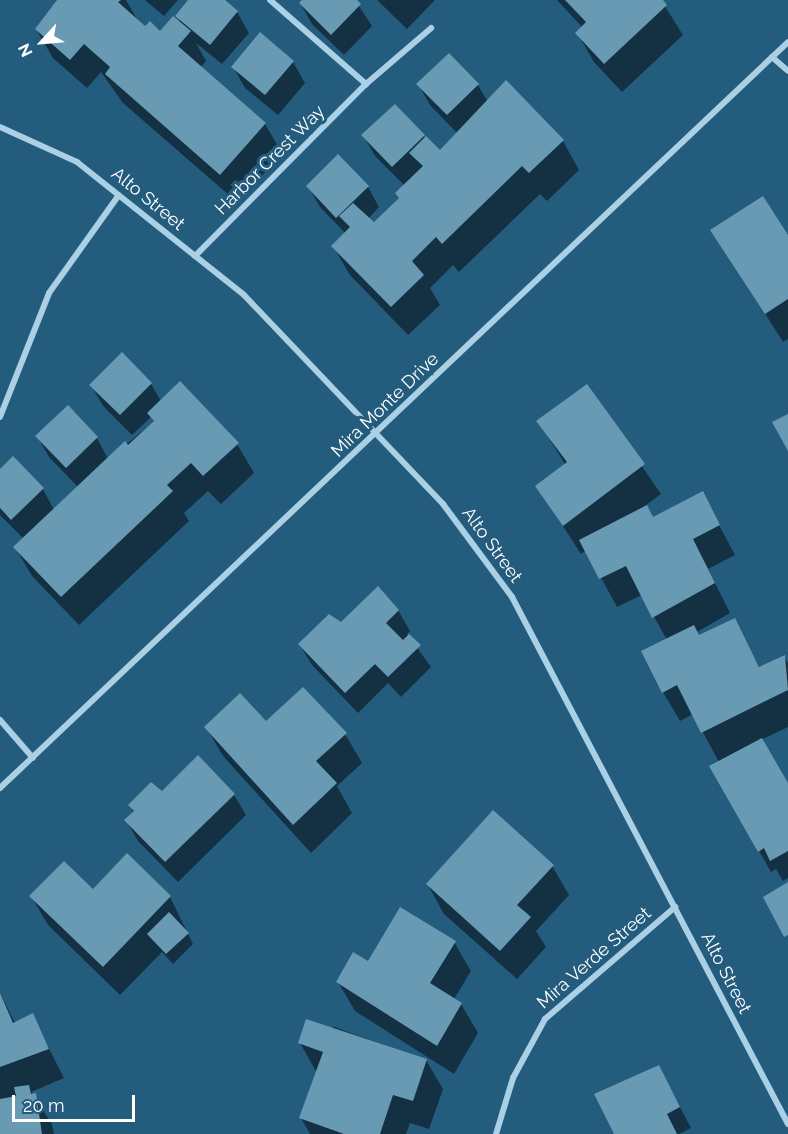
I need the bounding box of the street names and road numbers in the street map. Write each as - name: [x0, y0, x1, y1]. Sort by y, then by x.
- street label: Harbor Crest Way: [210, 100, 330, 220]
- street label: Alto Street: [107, 163, 189, 235]
- street label: Mira Monte Drive: [327, 348, 443, 462]
- street label: Alto Street: [457, 503, 527, 587]
- street label: Mira Verde Street: [532, 903, 656, 1013]
- street label: Alto Street: [696, 929, 756, 1017]

